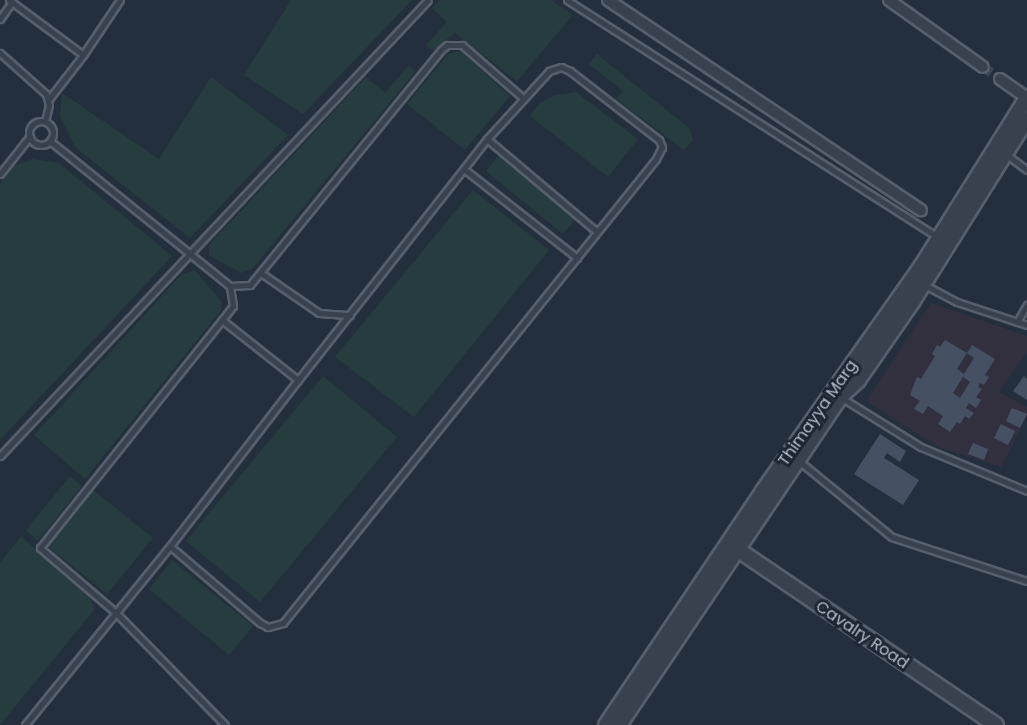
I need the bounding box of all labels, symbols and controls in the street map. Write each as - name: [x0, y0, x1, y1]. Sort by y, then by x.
- street label: Thimayya Marg: [774, 356, 862, 470]
- street label: Cavalry Road: [812, 597, 912, 673]

